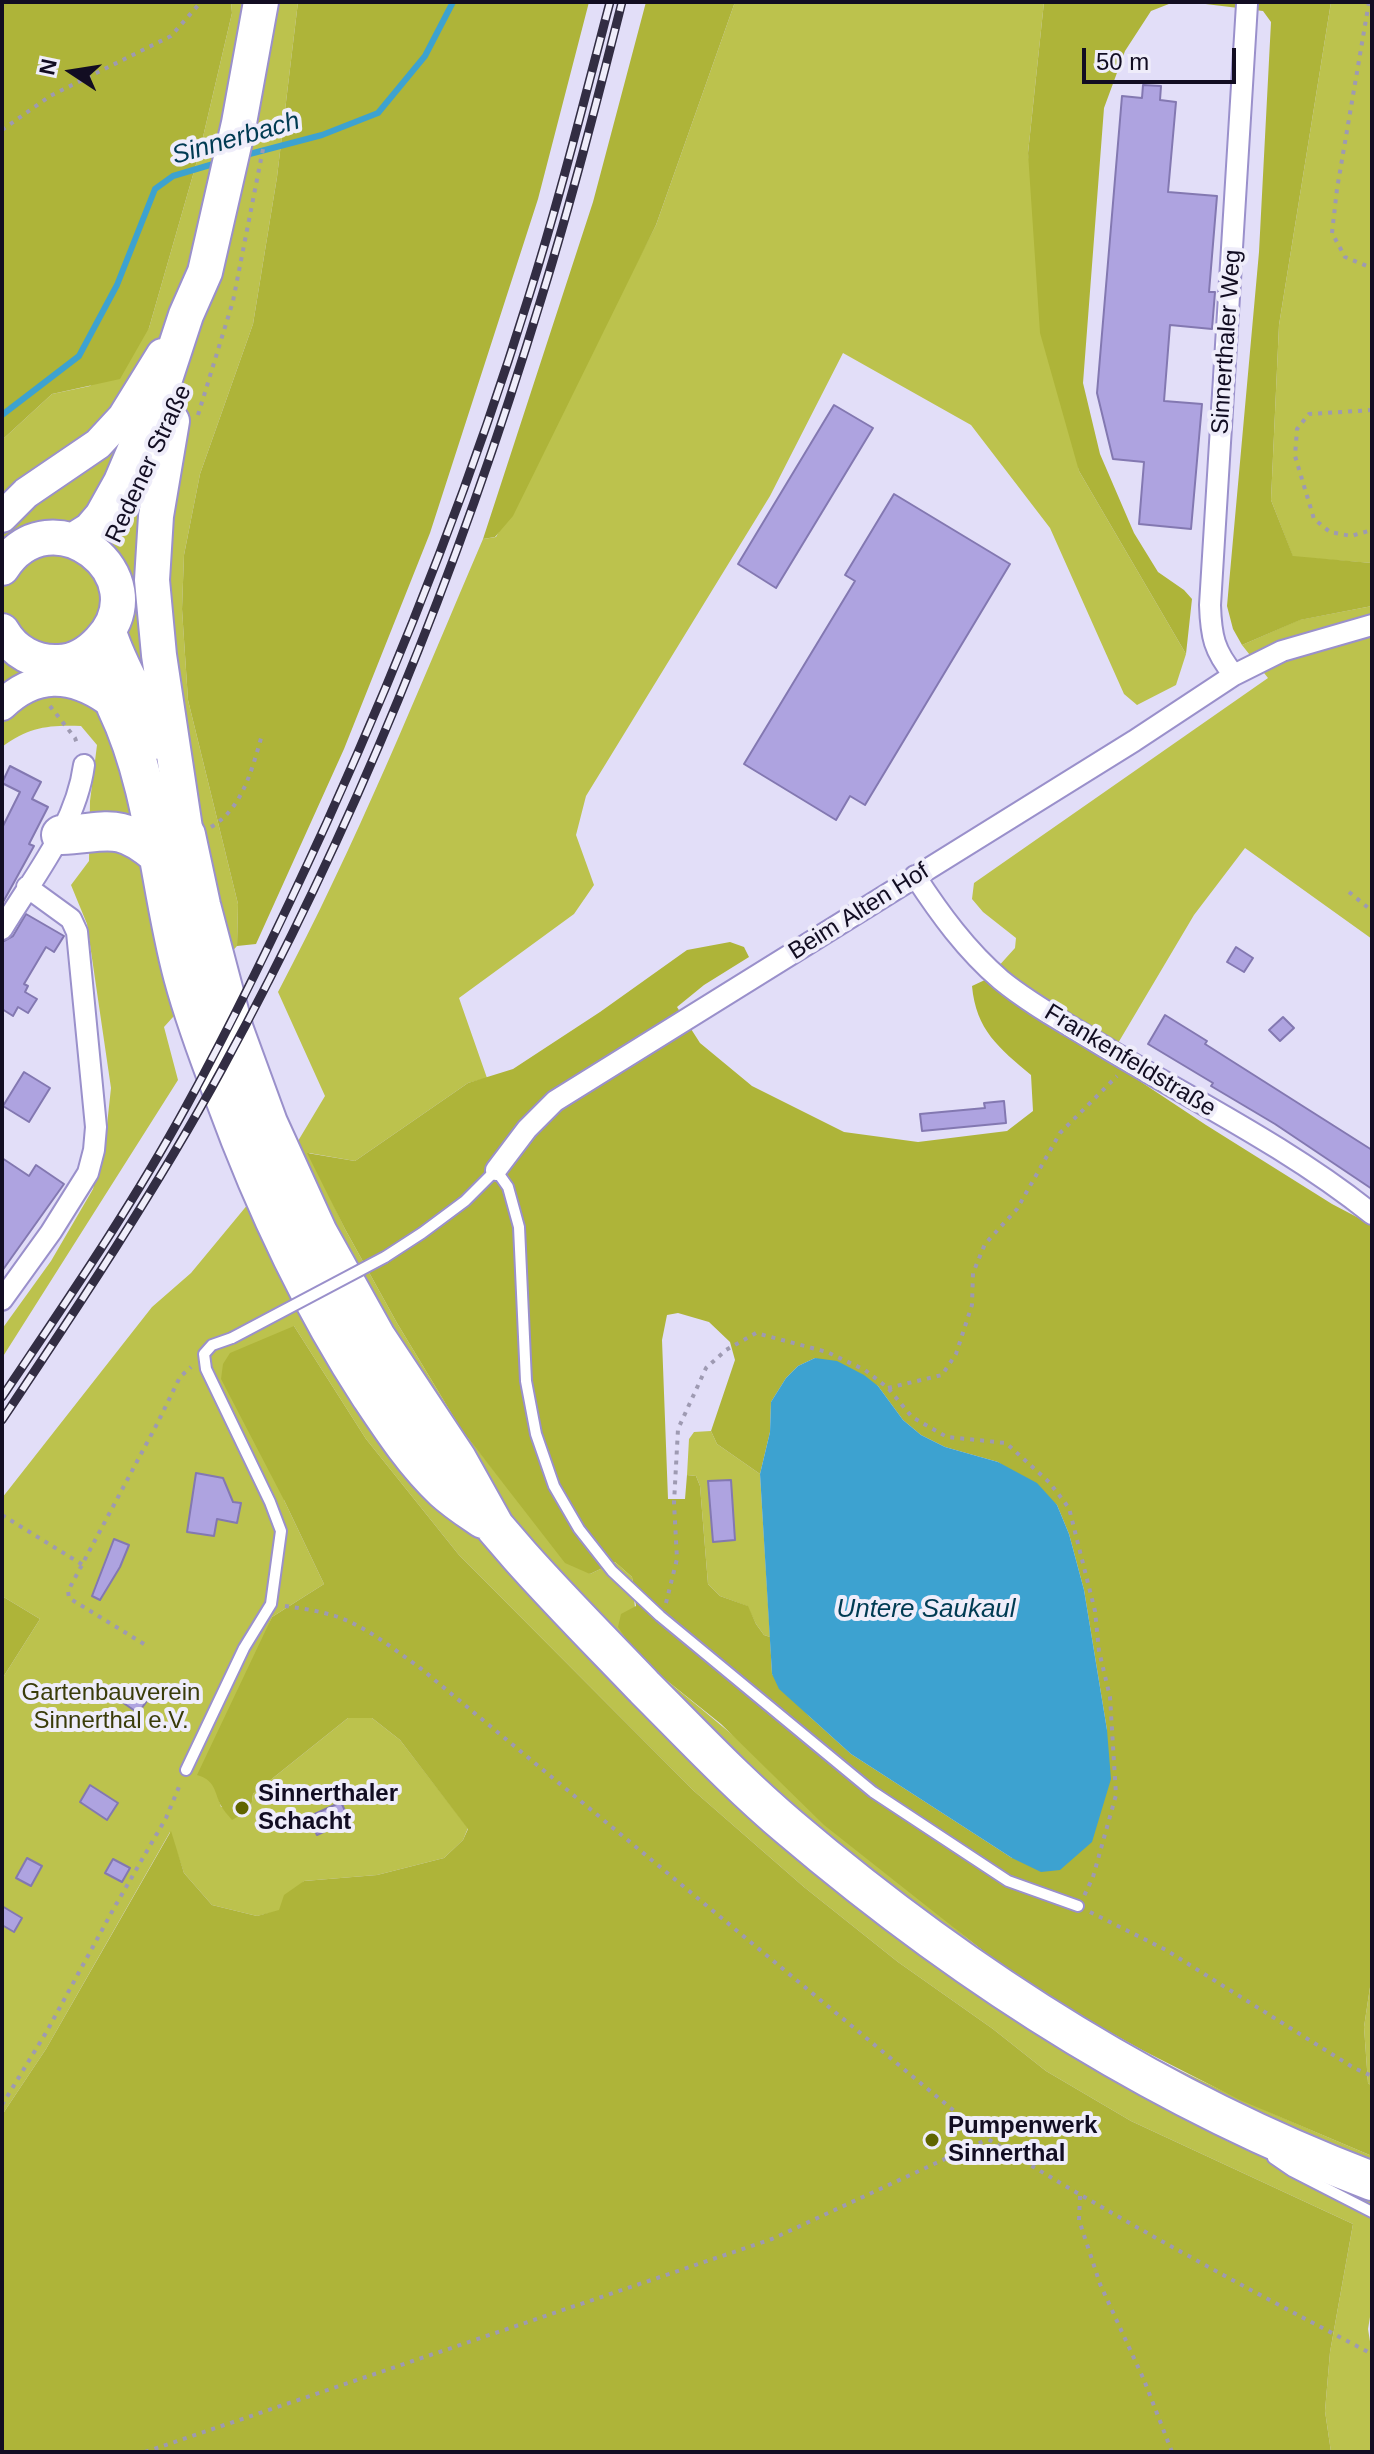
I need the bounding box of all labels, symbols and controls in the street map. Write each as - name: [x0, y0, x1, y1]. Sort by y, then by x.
- north arrow: [32, 32, 112, 112]
- scale bar: [1086, 32, 1240, 82]
- text: 50 m: [1096, 48, 1149, 75]
- text: N: [34, 57, 62, 77]
- water label: Sinnerbach: [168, 106, 304, 172]
- street label: Sinnerthaler Weg: [1206, 249, 1248, 435]
- street label: Redener Straße: [100, 381, 198, 547]
- street label: Beim Alten Hof: [783, 857, 935, 967]
- street label: Frankenfeldstraße: [1039, 999, 1221, 1123]
- water label: Untere Saukaul: [836, 1594, 1016, 1626]
- park label: Gartenbauverein Sinnerthal e.V.: [22, 1679, 200, 1735]
- place label: Sinnerthaler Schacht: [258, 1780, 398, 1836]
- marker: Sinnerthaler Schacht: [233, 1799, 251, 1817]
- place label: Pumpenwerk Sinnerthal: [948, 2112, 1097, 2168]
- marker: Pumpenwerk Sinnerthal: [923, 2131, 941, 2149]

